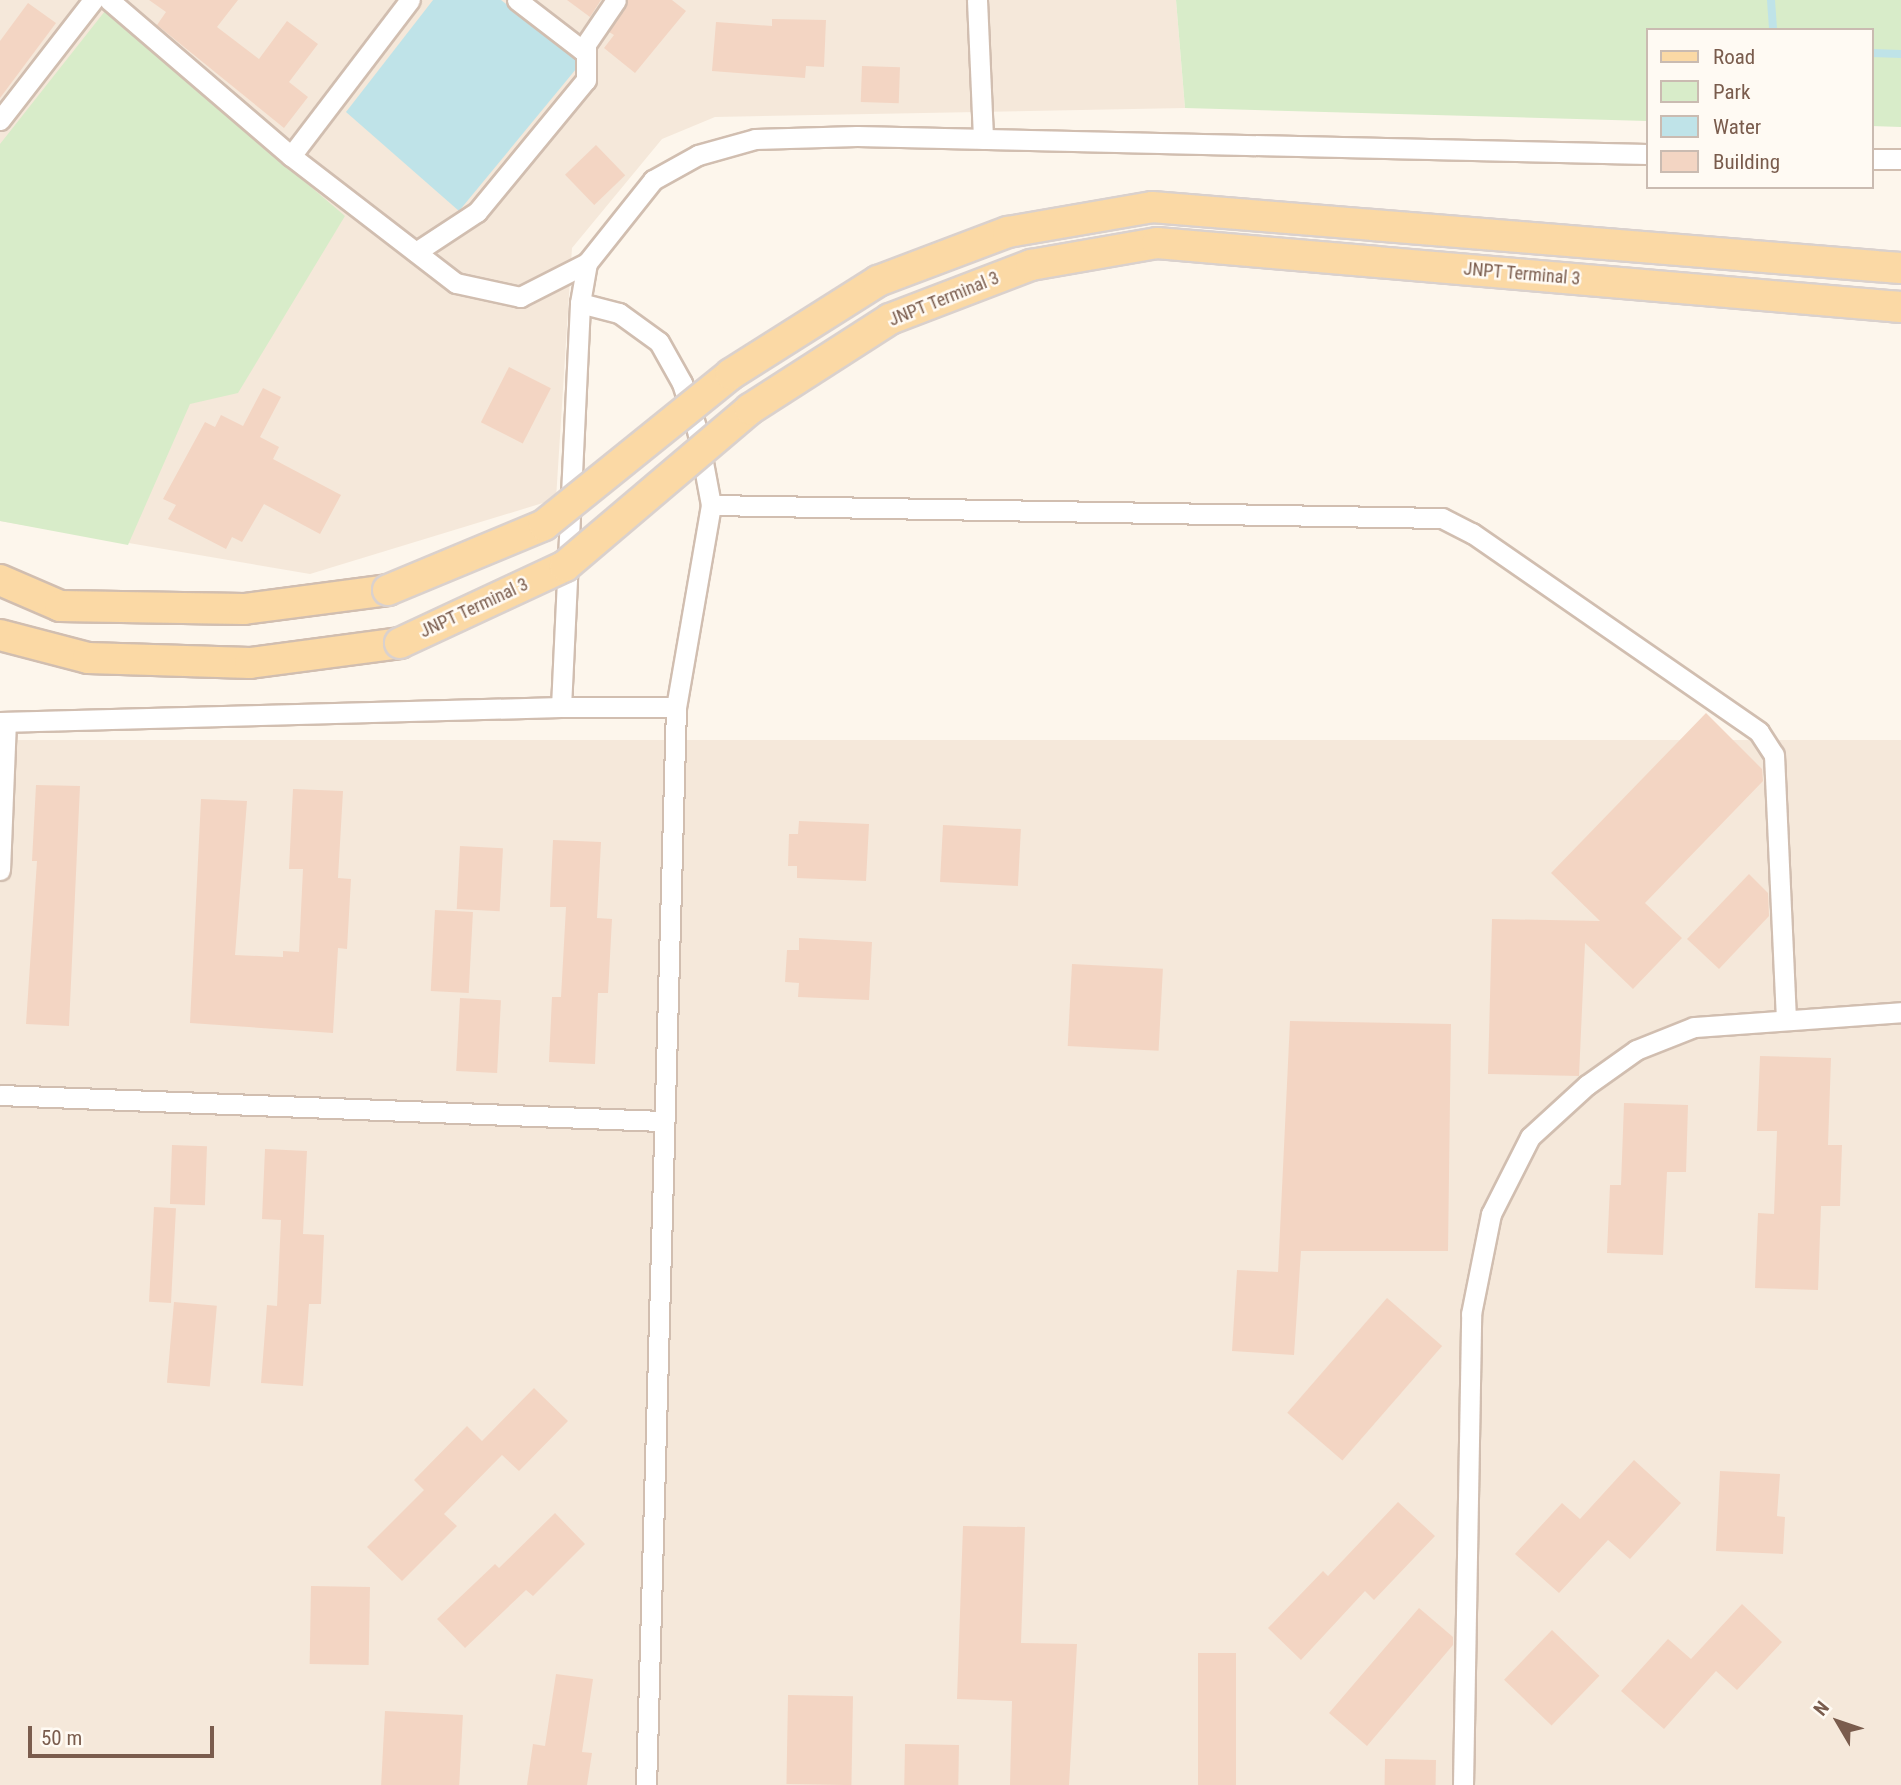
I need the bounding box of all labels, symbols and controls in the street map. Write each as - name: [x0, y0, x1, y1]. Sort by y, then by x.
- legend: [1646, 28, 1873, 189]
- text: Road: [1713, 45, 1755, 69]
- text: Park: [1713, 80, 1750, 104]
- text: Water: [1713, 115, 1761, 139]
- text: Building: [1713, 150, 1780, 174]
- street label: JNPT Terminal 3: [1462, 258, 1582, 290]
- street label: JNPT Terminal 3: [885, 267, 1003, 331]
- street label: JNPT Terminal 3: [416, 573, 532, 643]
- north arrow: [1803, 1687, 1873, 1757]
- text: N: [1809, 1697, 1834, 1720]
- scale bar: [32, 1712, 217, 1756]
- text: 50 m: [41, 1726, 82, 1750]

